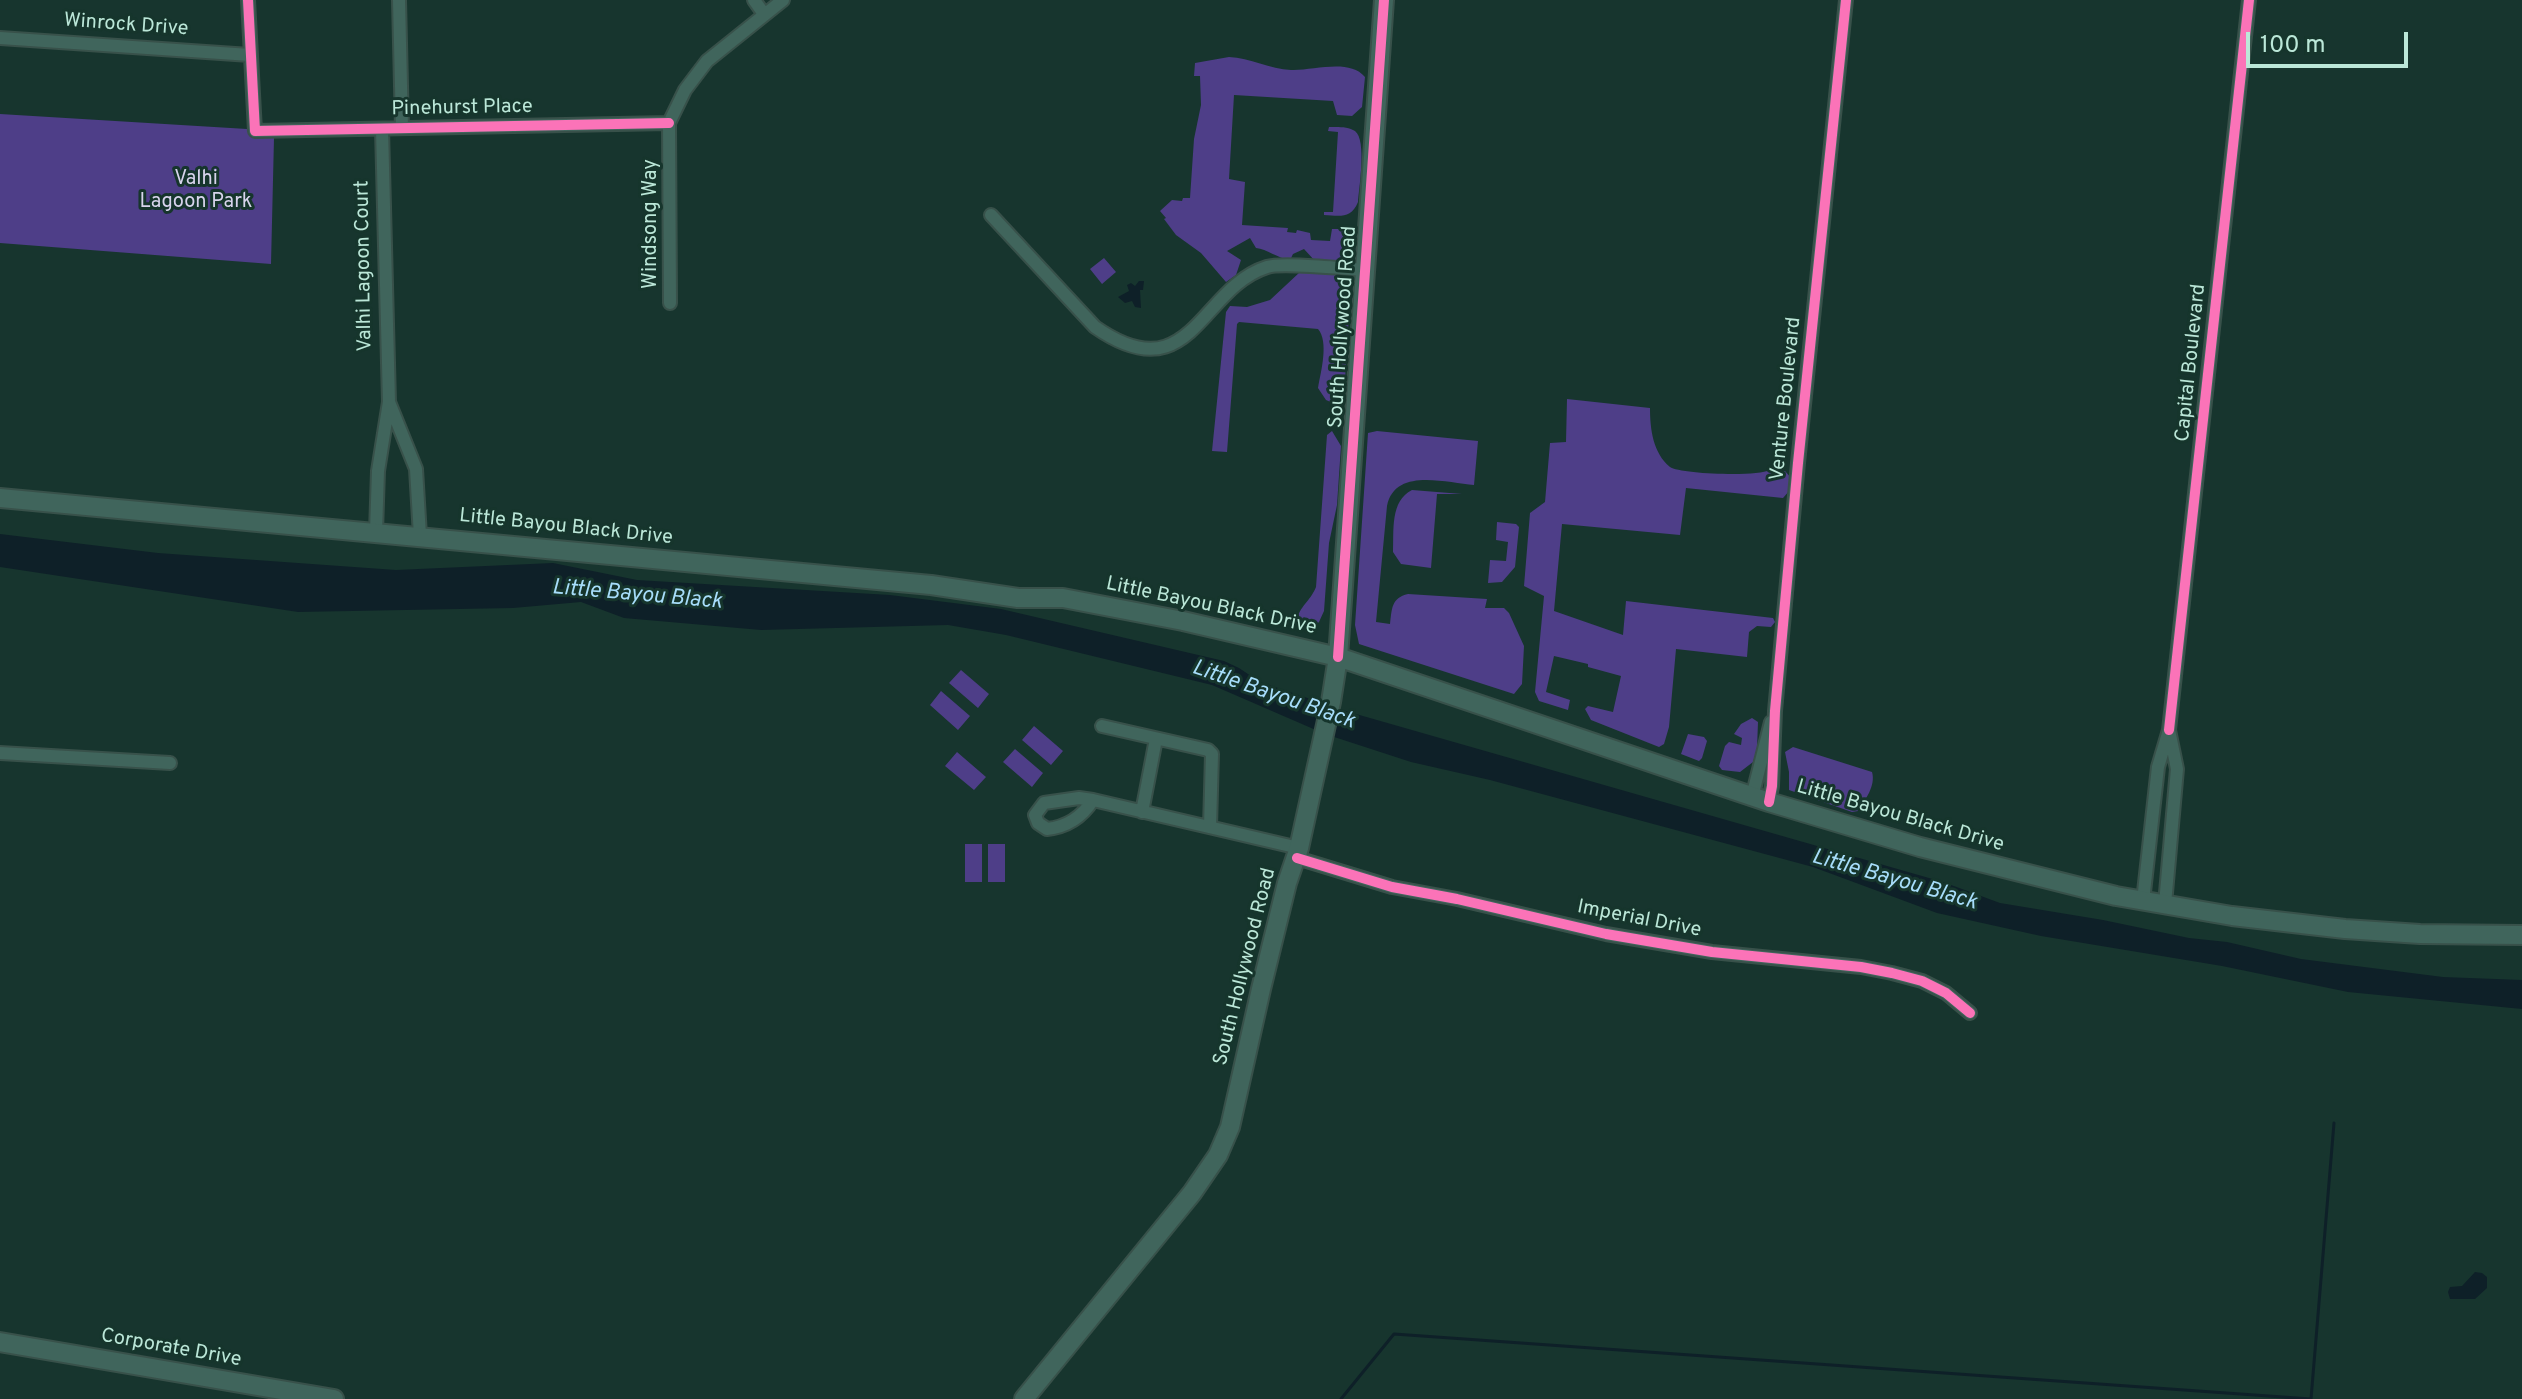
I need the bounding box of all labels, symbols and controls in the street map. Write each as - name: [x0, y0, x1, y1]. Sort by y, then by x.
- street label: Winrock Drive: [63, 10, 189, 42]
- scale bar: [2250, 16, 2412, 66]
- text: 100 m: [2260, 31, 2326, 61]
- street label: Pinehurst Place: [391, 96, 533, 122]
- street label: Windsong Way: [640, 159, 664, 289]
- park label: Valhi Lagoon Park: [140, 168, 252, 215]
- street label: Valhi Lagoon Court: [352, 180, 378, 352]
- street label: South Hollywood Road: [1325, 225, 1363, 429]
- street label: Capital Boulevard: [2172, 283, 2212, 443]
- street label: Venture Boulevard: [1766, 316, 1808, 482]
- street label: Little Bayou Black Drive: [458, 505, 674, 551]
- street label: Little Bayou Black Drive: [1104, 573, 1318, 641]
- water label: Little Bayou Black: [551, 575, 723, 617]
- water label: Little Bayou Black: [1188, 656, 1358, 736]
- street label: Little Bayou Black Drive: [1794, 776, 2006, 858]
- water label: Little Bayou Black: [1808, 845, 1980, 917]
- street label: South Hollywood Road: [1210, 866, 1282, 1068]
- street label: Imperial Drive: [1575, 896, 1703, 944]
- street label: Corporate Drive: [99, 1325, 243, 1373]

